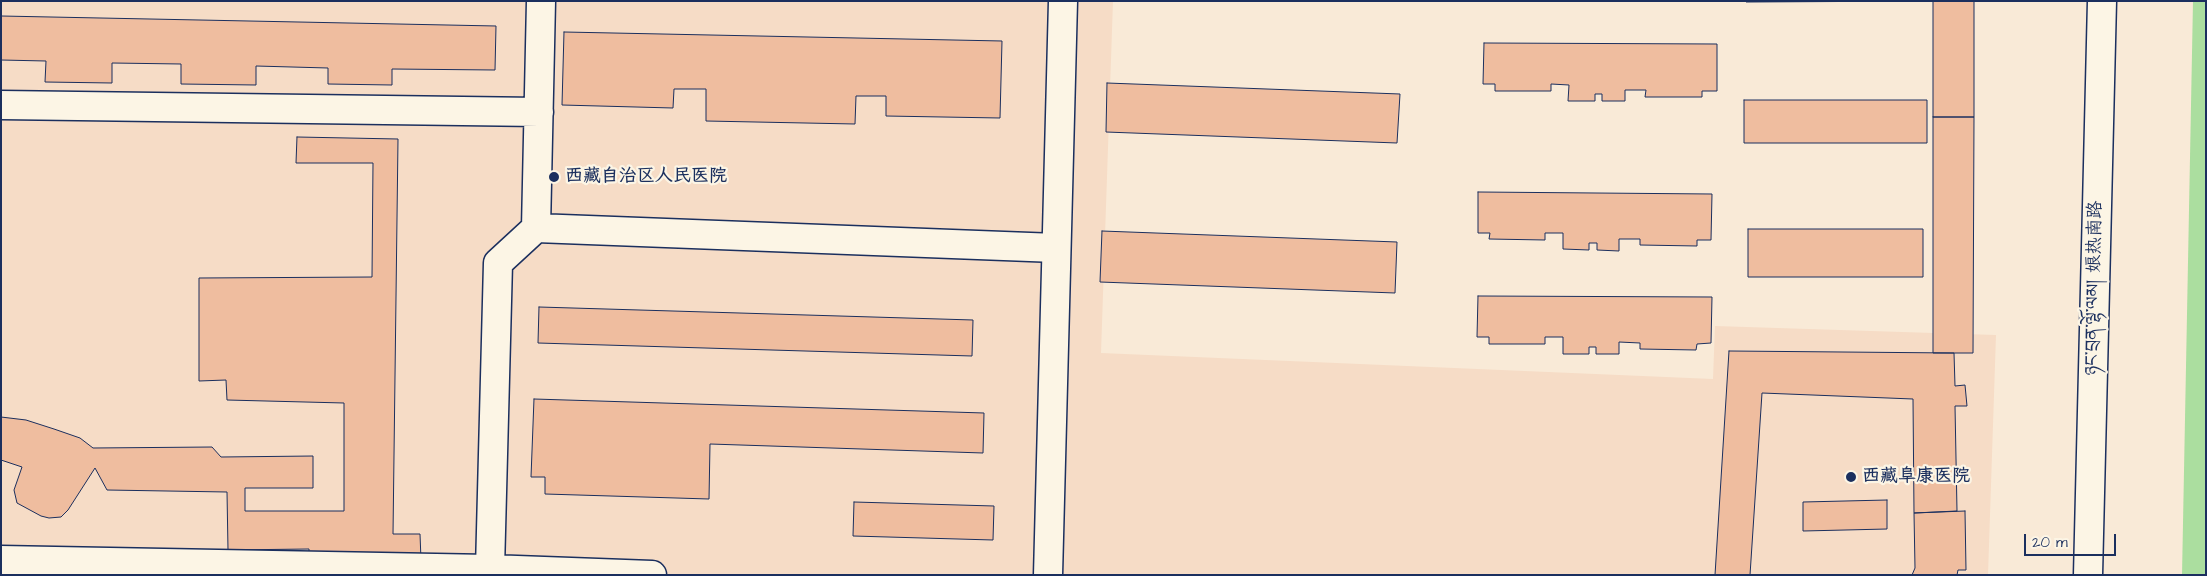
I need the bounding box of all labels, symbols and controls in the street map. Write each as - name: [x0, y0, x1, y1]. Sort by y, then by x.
- place label: 西藏自治区人民医院: [565, 166, 727, 188]
- marker: 西藏自治区人民医院: [547, 170, 561, 184]
- street label: ཉང་བྲན་ལྷོ་ལམ། 娘热南路: [2083, 200, 2107, 376]
- place label: 西藏阜康医院: [1862, 466, 1970, 488]
- marker: 西藏阜康医院: [1844, 470, 1858, 484]
- scale bar: [2027, 524, 2120, 556]
- text: 20 m: [2032, 532, 2068, 553]

